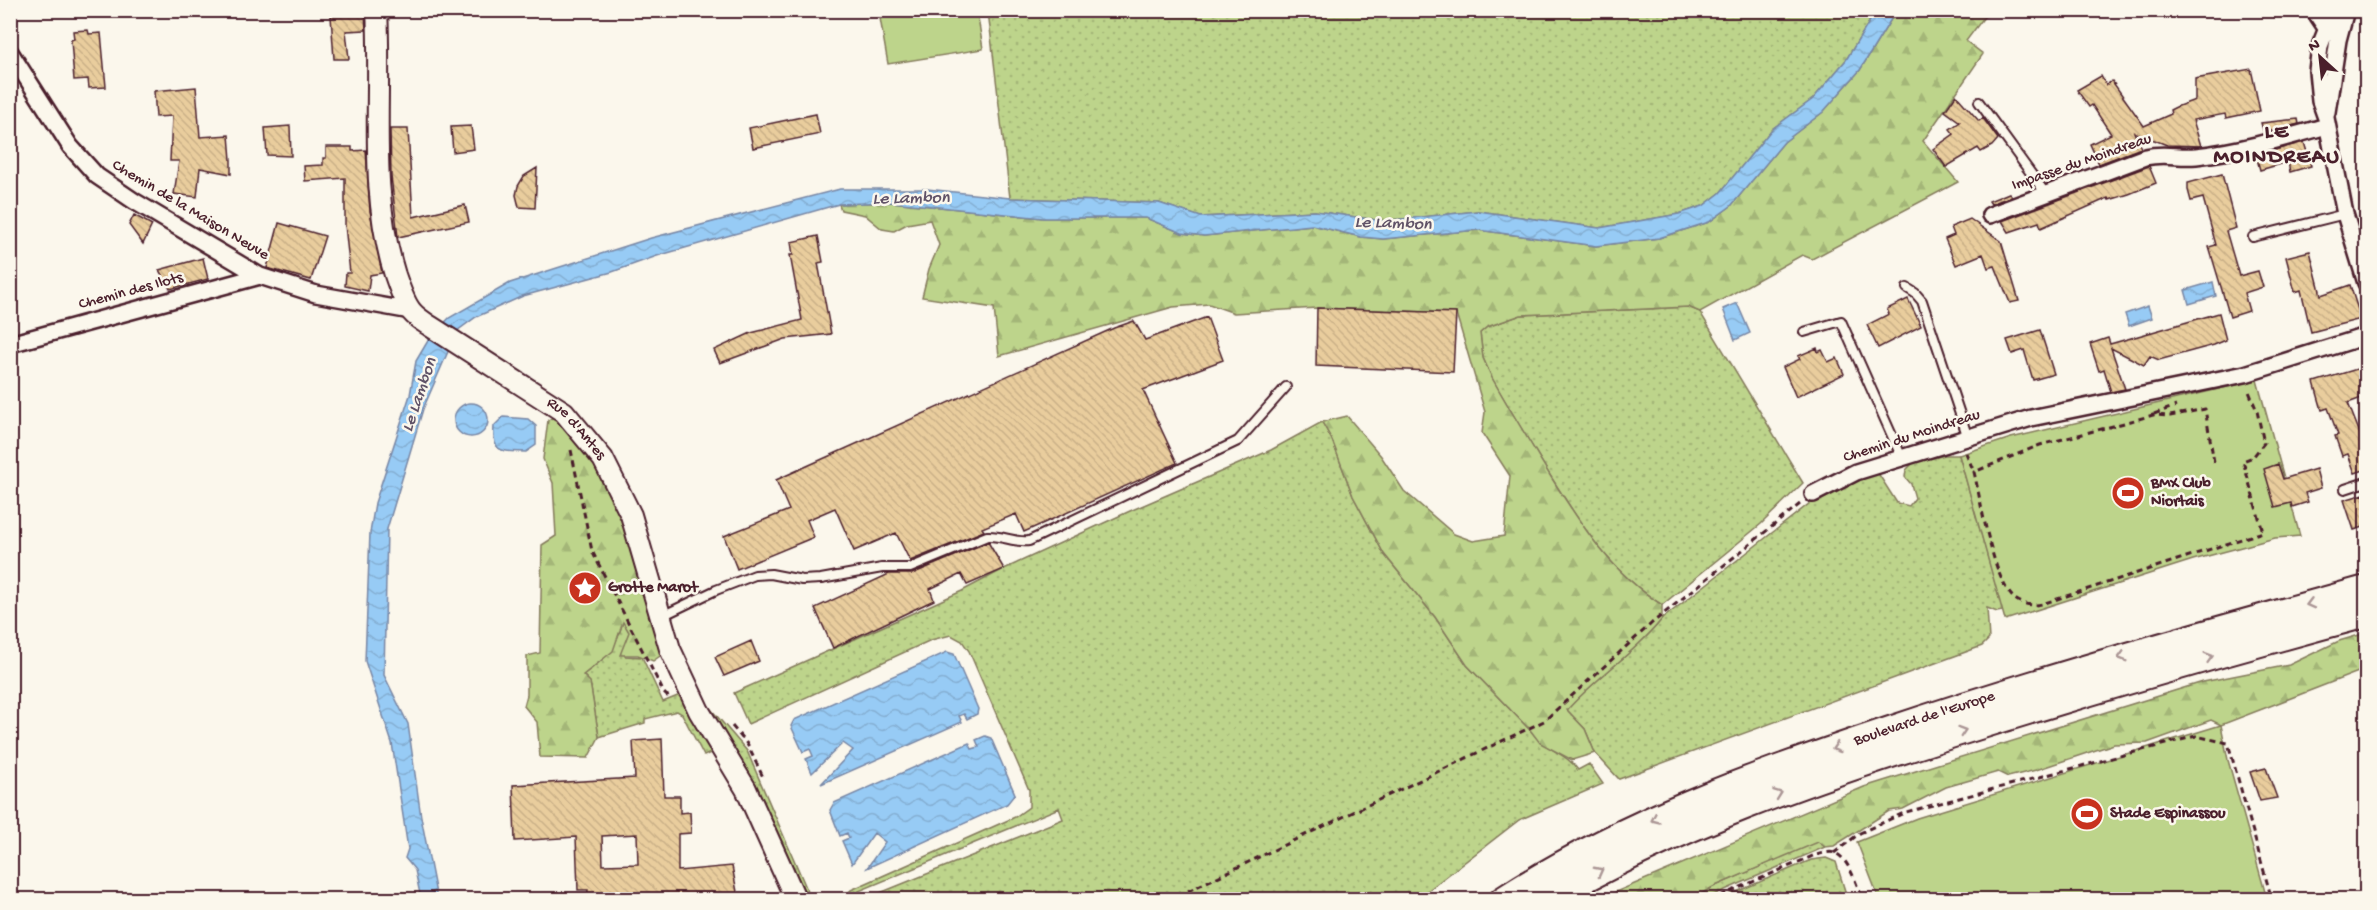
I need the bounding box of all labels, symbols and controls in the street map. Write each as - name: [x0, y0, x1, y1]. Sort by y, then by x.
- north arrow: [2290, 27, 2350, 87]
- text: N: [2306, 36, 2324, 58]
- district label: LE MOINDREAU: [2214, 120, 2340, 171]
- street label: Impasse du Moindreau: [2010, 130, 2155, 196]
- street label: Chemin de la Maison Neuve: [108, 157, 273, 266]
- water label: Le Lambon: [872, 188, 950, 210]
- water label: Le Lambon: [1354, 212, 1432, 236]
- street label: Chemin des Ilots: [77, 269, 186, 315]
- water label: Le Lambon: [398, 355, 443, 435]
- street label: Rue d'Antes: [543, 394, 610, 465]
- street label: Chemin du Moindreau: [1841, 406, 1983, 468]
- sports icon: BMX Club Niortais: [2110, 475, 2146, 511]
- place label: BMX Club Niortais: [2150, 475, 2211, 512]
- place icon: Grotte Marot: [567, 570, 603, 606]
- place label: Grotte Marot: [608, 579, 699, 598]
- one-way arrow: [2305, 597, 2315, 610]
- one-way arrow: [2117, 650, 2127, 663]
- one-way arrow: [2203, 652, 2214, 664]
- street label: Boulevard de l'Europe: [1850, 687, 1998, 751]
- one-way arrow: [1956, 726, 1967, 738]
- one-way arrow: [1831, 740, 1842, 753]
- one-way arrow: [1771, 789, 1782, 801]
- sports icon: Stade Espinassou: [2069, 796, 2105, 832]
- place label: Stade Espinassou: [2110, 805, 2226, 824]
- one-way arrow: [1650, 811, 1661, 823]
- one-way arrow: [1592, 867, 1603, 878]

